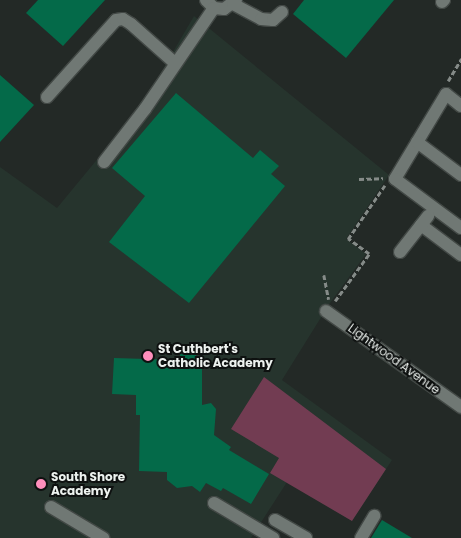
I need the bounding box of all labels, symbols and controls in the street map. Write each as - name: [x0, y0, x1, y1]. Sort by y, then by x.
- street label: Lightwood Avenue: [345, 321, 443, 397]
- place label: St Cuthbert's Catholic Academy: [158, 342, 273, 370]
- marker: St Cuthbert's Catholic Academy: [142, 350, 154, 362]
- place label: South Shore Academy: [51, 470, 125, 498]
- marker: South Shore Academy: [35, 478, 47, 490]

